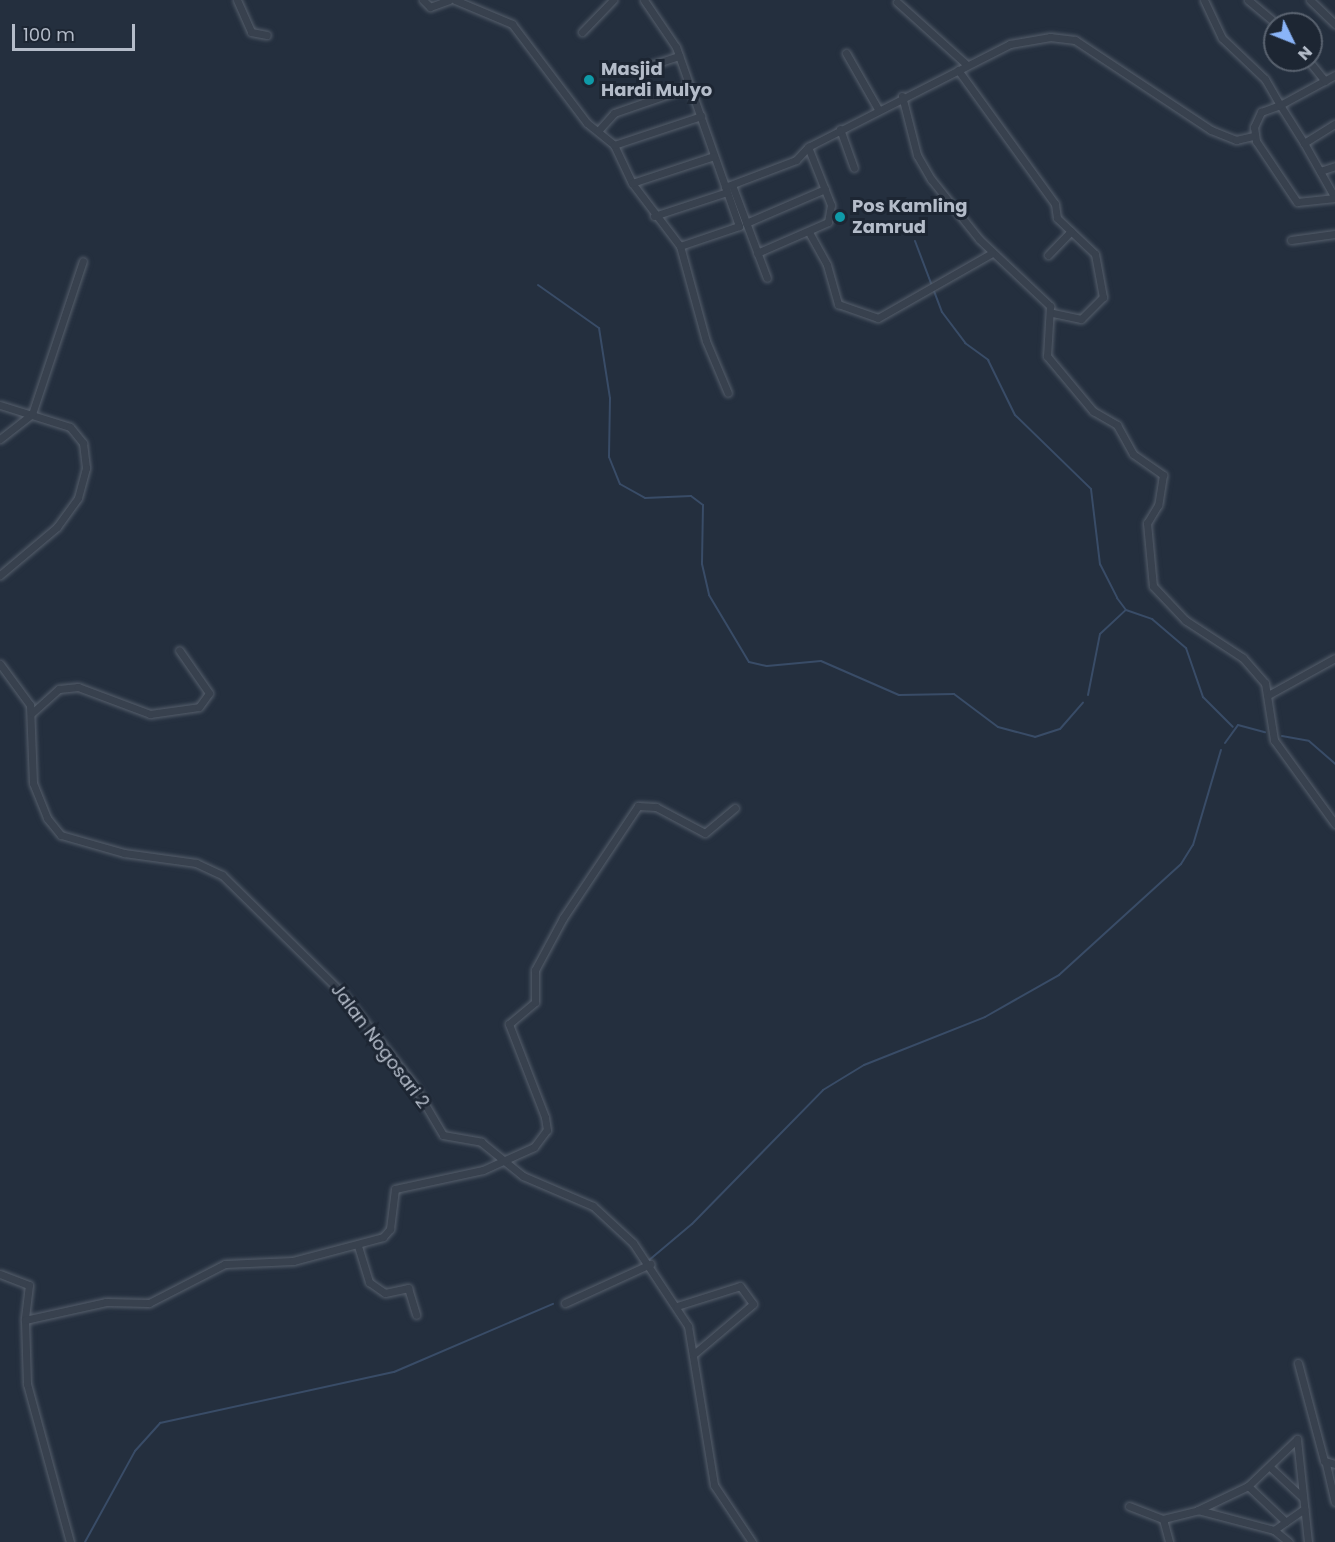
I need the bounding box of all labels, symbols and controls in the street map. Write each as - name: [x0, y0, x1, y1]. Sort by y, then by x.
- scale bar: [15, 12, 138, 50]
- north arrow: [1263, 12, 1323, 72]
- text: 100 m: [23, 22, 75, 47]
- text: N: [1293, 41, 1318, 65]
- place label: Masjid Hardi Mulyo: [601, 59, 712, 101]
- marker: Masjid Hardi Mulyo: [582, 73, 596, 87]
- place label: Pos Kamling Zamrud: [852, 196, 967, 238]
- marker: Pos Kamling Zamrud: [833, 210, 847, 224]
- street label: Jalan Nogosari 2: [326, 979, 434, 1113]

